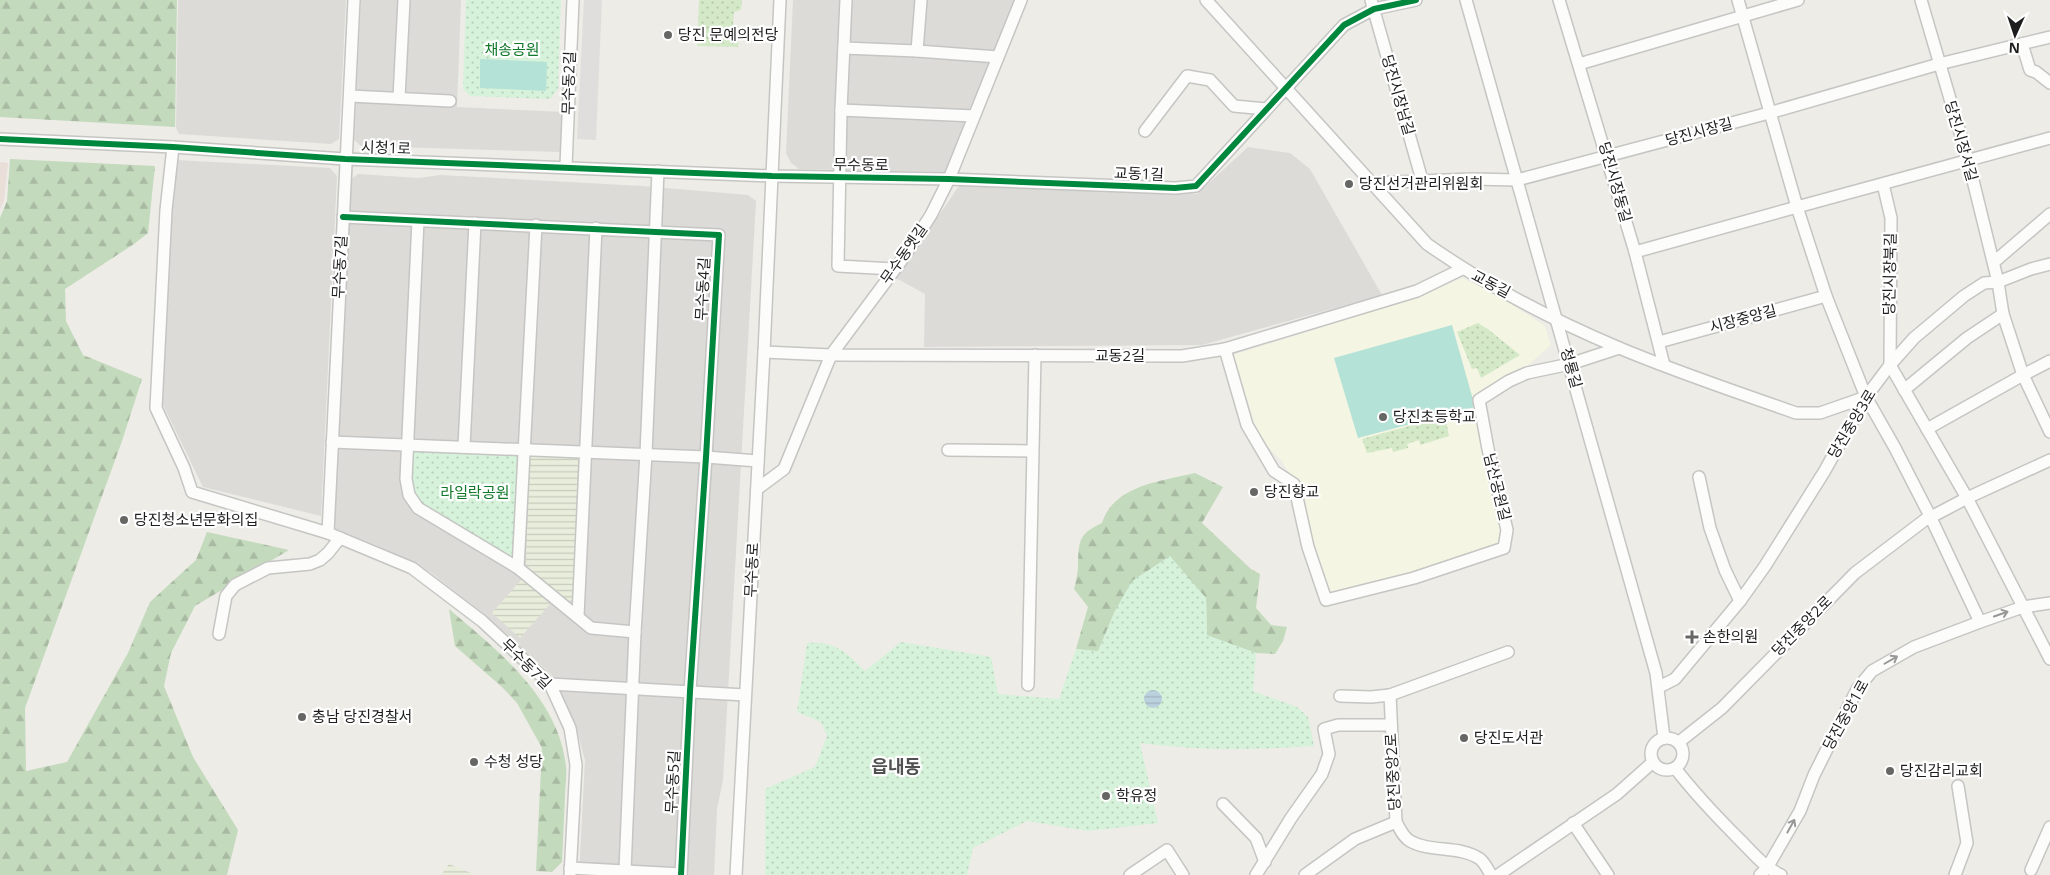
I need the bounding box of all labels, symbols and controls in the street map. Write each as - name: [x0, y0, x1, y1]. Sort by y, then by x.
- north arrow: [1990, 10, 2040, 60]
- place label: 당진 문예의전당: [678, 24, 779, 44]
- marker: 당진 문예의전당: [662, 29, 674, 41]
- park label: 채송공원: [484, 39, 540, 59]
- text: N: [2008, 39, 2020, 58]
- street label: 무수동2길: [557, 51, 579, 115]
- street label: 당진시장남길: [1378, 52, 1420, 137]
- street label: 당진시장서길: [1941, 98, 1983, 183]
- street label: 당진시장길: [1663, 112, 1735, 150]
- street label: 시청1로: [361, 136, 411, 158]
- street label: 당진시장동길: [1595, 139, 1637, 224]
- street label: 무수동로: [833, 154, 889, 174]
- street label: 교동1길: [1114, 162, 1164, 184]
- place label: 당진선거관리위원회: [1359, 173, 1483, 193]
- marker: 당진선거관리위원회: [1343, 178, 1355, 190]
- street label: 무수동옛길: [875, 219, 931, 287]
- street label: 당진시장북길: [1878, 232, 1900, 316]
- street label: 무수동7길: [327, 235, 351, 299]
- street label: 무수동4길: [690, 257, 714, 321]
- street label: 교동길: [1468, 265, 1514, 302]
- street label: 시장중앙길: [1707, 299, 1779, 337]
- street label: 교동2길: [1095, 345, 1145, 365]
- street label: 청룡길: [1557, 345, 1587, 390]
- street label: 당진중앙3로: [1823, 385, 1880, 462]
- place label: 당진초등학교: [1393, 406, 1476, 426]
- marker: 당진초등학교: [1377, 411, 1389, 423]
- street label: 남산공원길: [1480, 451, 1516, 523]
- place label: 당진향교: [1264, 481, 1319, 501]
- park label: 라일락공원: [440, 482, 510, 502]
- marker: 당진향교: [1248, 486, 1260, 498]
- place label: 당진청소년문화의집: [134, 509, 258, 529]
- marker: 당진청소년문화의집: [118, 514, 130, 526]
- street label: 무수동로: [740, 542, 762, 598]
- street label: 당진중앙2로: [1767, 591, 1836, 660]
- one-way arrow: [1993, 609, 2008, 618]
- place label: 손한의원: [1703, 626, 1758, 646]
- marker: 손한의원: [1685, 630, 1699, 644]
- street label: 무수동7길: [497, 634, 556, 693]
- one-way arrow: [1884, 654, 1898, 664]
- street label: 당진중앙1로: [1818, 676, 1873, 753]
- place label: 충남 당진경찰서: [312, 706, 413, 726]
- marker: 충남 당진경찰서: [296, 711, 308, 723]
- place label: 당진도서관: [1474, 727, 1543, 747]
- marker: 당진도서관: [1458, 732, 1470, 744]
- street label: 당진중앙2로: [1380, 733, 1404, 811]
- street label: 무수동5길: [660, 750, 684, 814]
- place label: 수청 성당: [484, 751, 543, 771]
- district label: 읍내동: [871, 754, 921, 778]
- marker: 수청 성당: [468, 756, 480, 768]
- place label: 당진감리교회: [1900, 760, 1983, 780]
- marker: 당진감리교회: [1884, 765, 1896, 777]
- place label: 학유정: [1116, 785, 1157, 805]
- marker: 학유정: [1100, 790, 1112, 802]
- one-way arrow: [1786, 818, 1796, 833]

